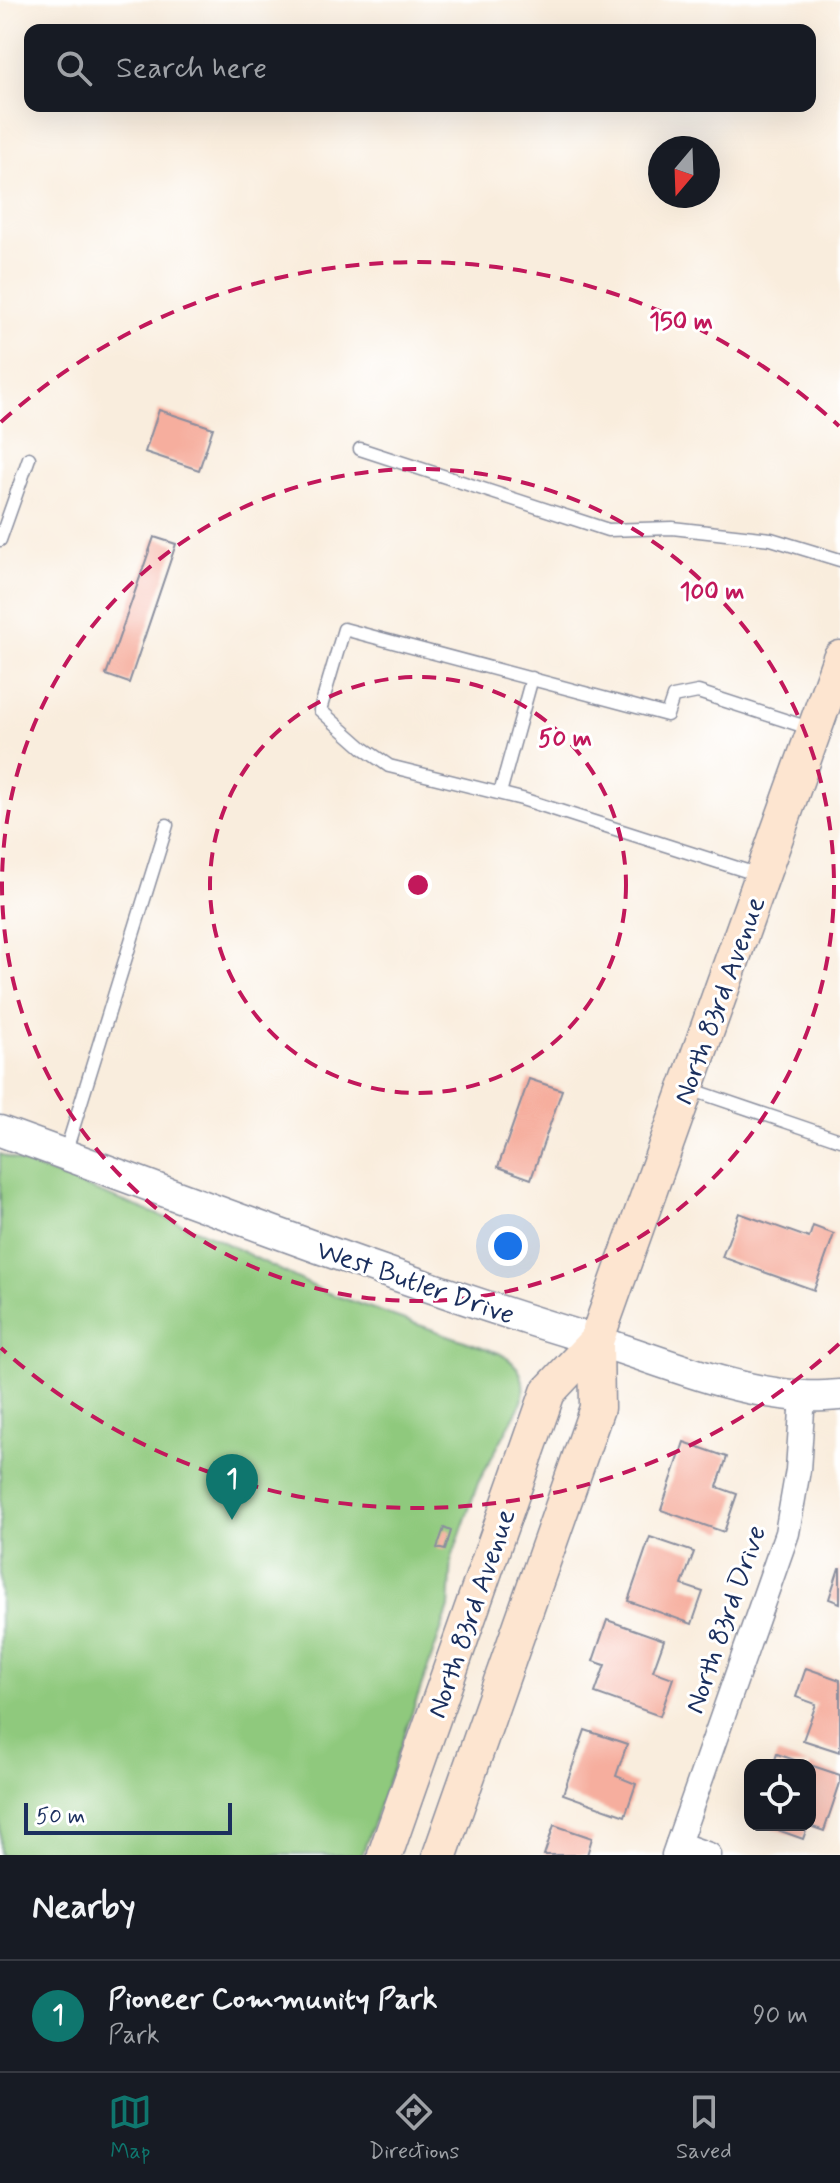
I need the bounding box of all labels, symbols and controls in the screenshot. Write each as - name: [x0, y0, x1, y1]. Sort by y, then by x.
- search box: [24, 24, 816, 112]
- icon: search: [52, 46, 96, 90]
- text: Search here: [116, 49, 267, 88]
- north arrow: [648, 136, 720, 208]
- text: 150 m: [649, 307, 713, 338]
- text: 100 m: [680, 577, 744, 608]
- text: 50 m: [538, 724, 592, 755]
- centre of rings: [404, 871, 432, 899]
- street label: North 83rd Avenue: [666, 892, 775, 1110]
- your location: [488, 1226, 528, 1266]
- street label: West Butler Drive: [311, 1232, 519, 1335]
- pin: 1: [206, 1454, 258, 1520]
- street label: North 83rd Avenue: [419, 1504, 526, 1723]
- street label: North 83rd Drive: [677, 1521, 776, 1719]
- map controls: [744, 1759, 816, 1831]
- button: locate: [744, 1759, 816, 1831]
- scale bar: [24, 1799, 232, 1835]
- text: 50 m: [36, 1803, 85, 1831]
- text: Nearby: [32, 1885, 136, 1930]
- text: Pioneer Community Park: [108, 1980, 437, 2019]
- text: 1: [52, 1999, 64, 2033]
- text: 90 m: [753, 1999, 808, 2033]
- text: Park: [108, 2019, 160, 2053]
- tab: Map: [108, 2090, 152, 2166]
- tab: Directions: [369, 2090, 459, 2166]
- tab: Saved: [676, 2090, 732, 2166]

